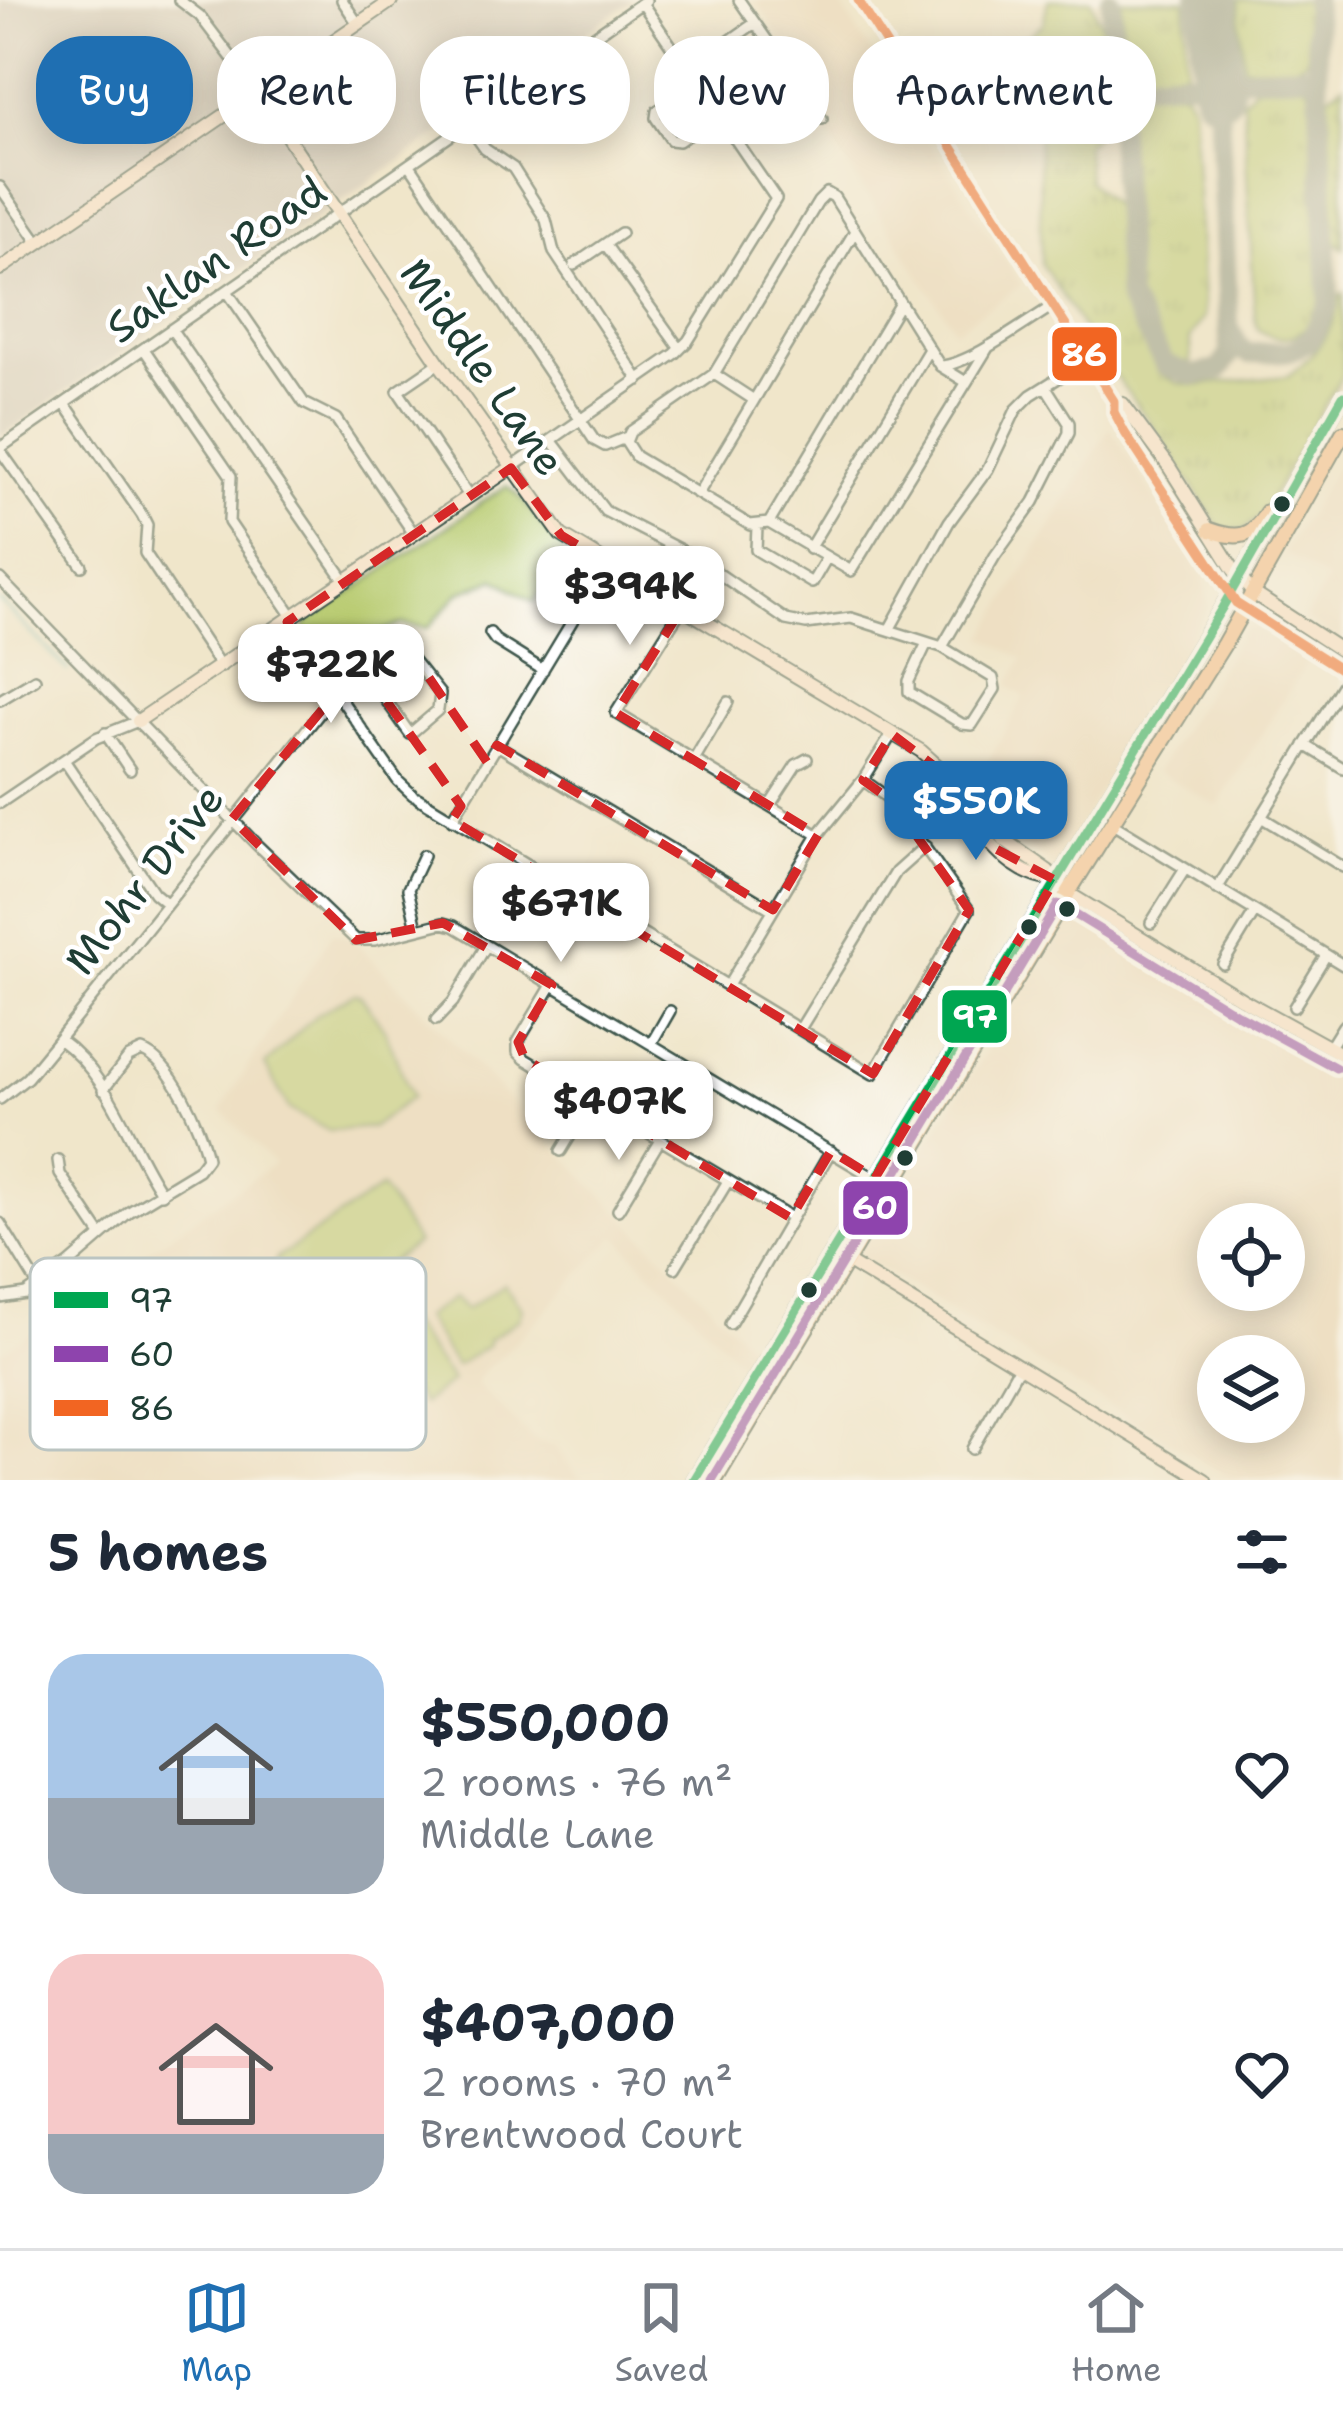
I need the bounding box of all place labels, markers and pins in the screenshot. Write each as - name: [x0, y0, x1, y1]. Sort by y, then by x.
- unlabelled marker: [1271, 493, 1293, 515]
- pin: $394K: [546, 546, 714, 648]
- pin: $722K: [247, 624, 415, 726]
- pin: $550K: [892, 761, 1060, 863]
- pin: $671K: [477, 863, 645, 965]
- unlabelled marker: [1056, 898, 1078, 920]
- unlabelled marker: [1018, 916, 1040, 938]
- pin: $407K: [535, 1061, 703, 1163]
- unlabelled marker: [894, 1147, 916, 1169]
- unlabelled marker: [798, 1279, 820, 1301]

